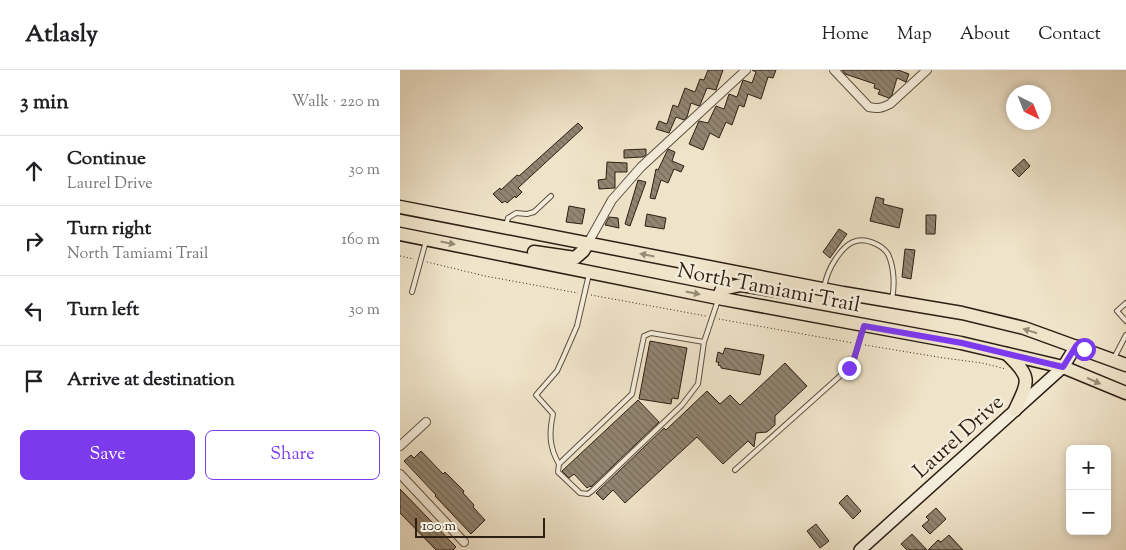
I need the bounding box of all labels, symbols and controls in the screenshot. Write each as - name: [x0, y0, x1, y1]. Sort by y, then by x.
- text: Atlasly: [25, 18, 98, 52]
- text: Home: [822, 22, 869, 48]
- text: Map: [897, 22, 932, 48]
- text: About: [960, 22, 1010, 48]
- text: Contact: [1038, 22, 1101, 48]
- north arrow: [1006, 85, 1051, 130]
- text: 3 min: [20, 88, 69, 118]
- text: Walk · 220 m: [292, 91, 380, 114]
- text: Continue: [67, 146, 146, 173]
- icon: ahead: [20, 157, 48, 185]
- text: 30 m: [349, 159, 380, 182]
- text: Laurel Drive: [67, 173, 153, 196]
- text: Turn right: [67, 216, 151, 243]
- icon: right: [20, 227, 48, 255]
- text: 160 m: [342, 229, 380, 252]
- one-way arrow: [440, 240, 456, 248]
- text: North Tamiami Trail: [67, 243, 208, 266]
- one-way arrow: [639, 250, 655, 258]
- street label: North Tamiami Trail: [675, 257, 863, 321]
- one-way arrow: [685, 289, 701, 297]
- icon: left: [20, 297, 48, 325]
- text: Turn left: [67, 297, 139, 324]
- text: 30 m: [349, 299, 380, 322]
- one-way arrow: [1022, 326, 1037, 334]
- route start: [1073, 338, 1096, 361]
- route end: [838, 357, 861, 380]
- icon: arrive: [20, 367, 48, 395]
- text: Arrive at destination: [67, 367, 235, 394]
- one-way arrow: [1087, 377, 1101, 385]
- street label: Laurel Drive: [907, 389, 1011, 486]
- button: Save: [20, 430, 195, 480]
- button: Share: [205, 430, 380, 480]
- map controls: [1066, 445, 1111, 535]
- button: +: [1066, 445, 1111, 490]
- button: −: [1066, 490, 1111, 535]
- scale bar: [415, 515, 545, 538]
- text: 100 m: [422, 517, 456, 537]

